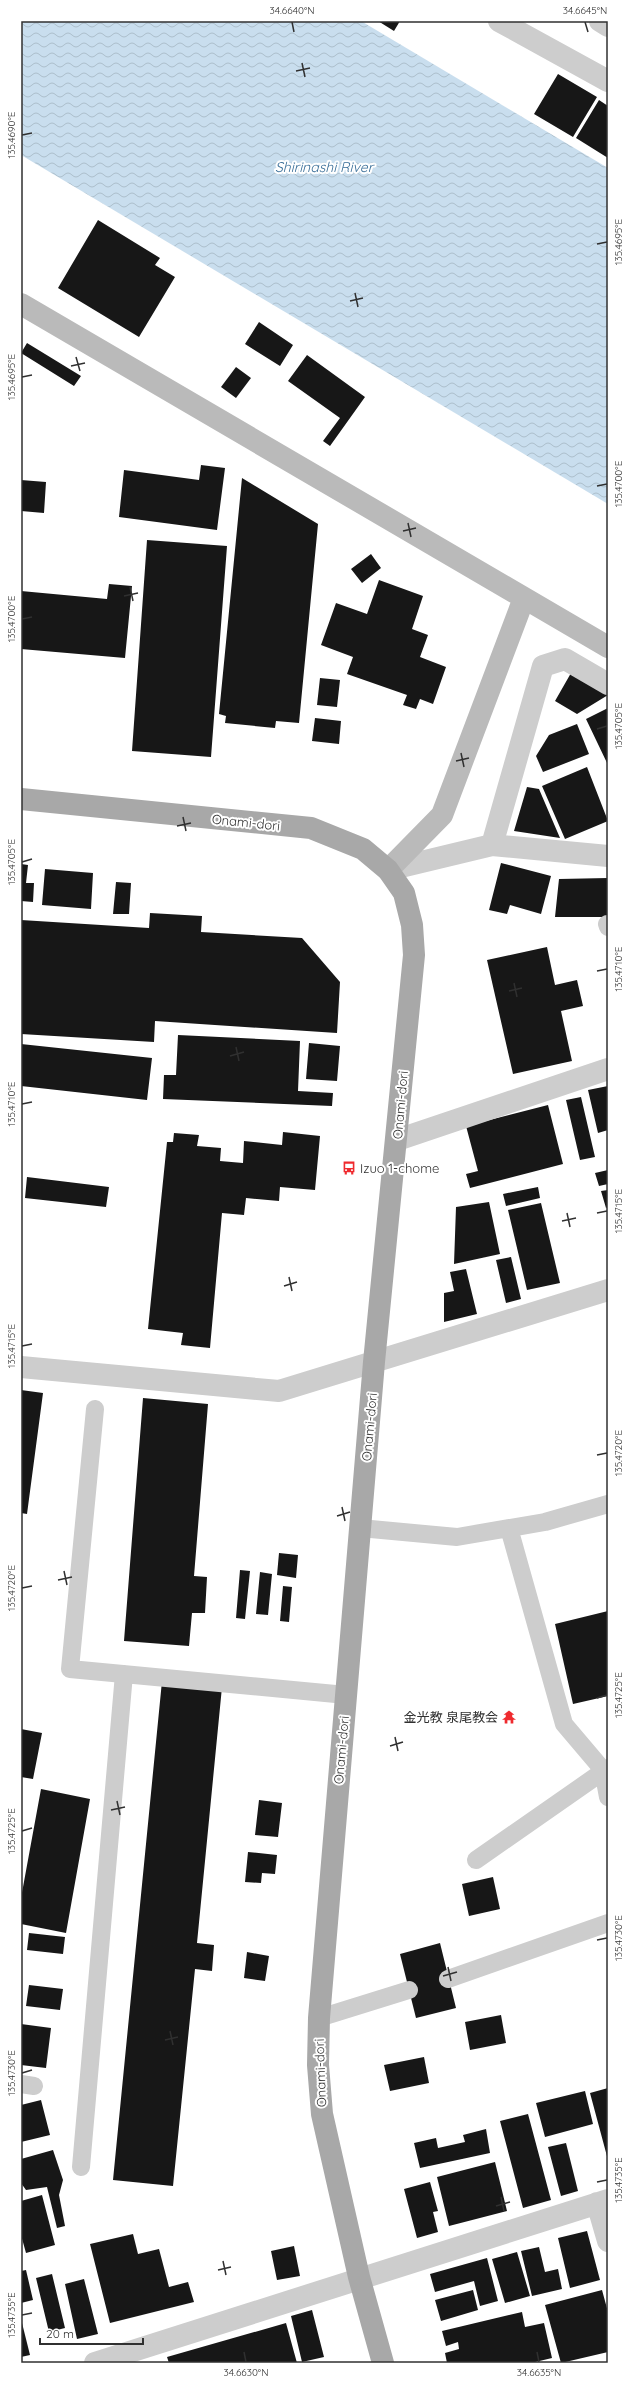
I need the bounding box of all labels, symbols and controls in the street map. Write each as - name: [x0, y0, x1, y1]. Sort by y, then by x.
- text: 34.6640°N: [269, 4, 315, 17]
- text: 34.6645°N: [563, 4, 607, 17]
- text: 135.4690°E: [5, 111, 18, 158]
- water label: Shirinashi River: [275, 158, 375, 176]
- text: 135.4695°E: [612, 219, 625, 265]
- text: 135.4695°E: [5, 354, 18, 400]
- text: 135.4700°E: [612, 460, 625, 507]
- text: 135.4700°E: [5, 595, 18, 642]
- text: 135.4705°E: [612, 703, 625, 749]
- street label: Onami-dori: [211, 810, 281, 834]
- text: 135.4705°E: [5, 839, 18, 885]
- text: 135.4710°E: [612, 946, 625, 991]
- street label: Onami-dori: [389, 1070, 411, 1140]
- text: 135.4710°E: [5, 1081, 18, 1126]
- bus stop icon: Izuo 1-chome: [341, 1160, 357, 1176]
- place label: Izuo 1-chome: [360, 1160, 439, 1176]
- text: 135.4715°E: [612, 1188, 625, 1233]
- text: 135.4715°E: [5, 1323, 18, 1368]
- street label: Onami-dori: [358, 1392, 380, 1462]
- text: 135.4720°E: [612, 1430, 625, 1476]
- text: 135.4720°E: [5, 1565, 18, 1611]
- text: 135.4725°E: [612, 1672, 625, 1718]
- place label: 金光教 泉尾教会: [403, 1709, 498, 1725]
- temple icon: 金光教 泉尾教会: [501, 1709, 517, 1725]
- street label: Onami-dori: [330, 1715, 352, 1785]
- text: 135.4725°E: [5, 1808, 18, 1854]
- text: 135.4730°E: [612, 1915, 625, 1961]
- street label: Onami-dori: [311, 2038, 329, 2108]
- text: 135.4730°E: [5, 2050, 18, 2096]
- text: 135.4735°E: [612, 2157, 625, 2203]
- text: 135.4735°E: [5, 2292, 18, 2338]
- scale bar: [40, 2320, 143, 2346]
- text: 20 m: [46, 2326, 74, 2341]
- text: 34.6630°N: [224, 2366, 268, 2379]
- text: 34.6635°N: [517, 2366, 561, 2379]

